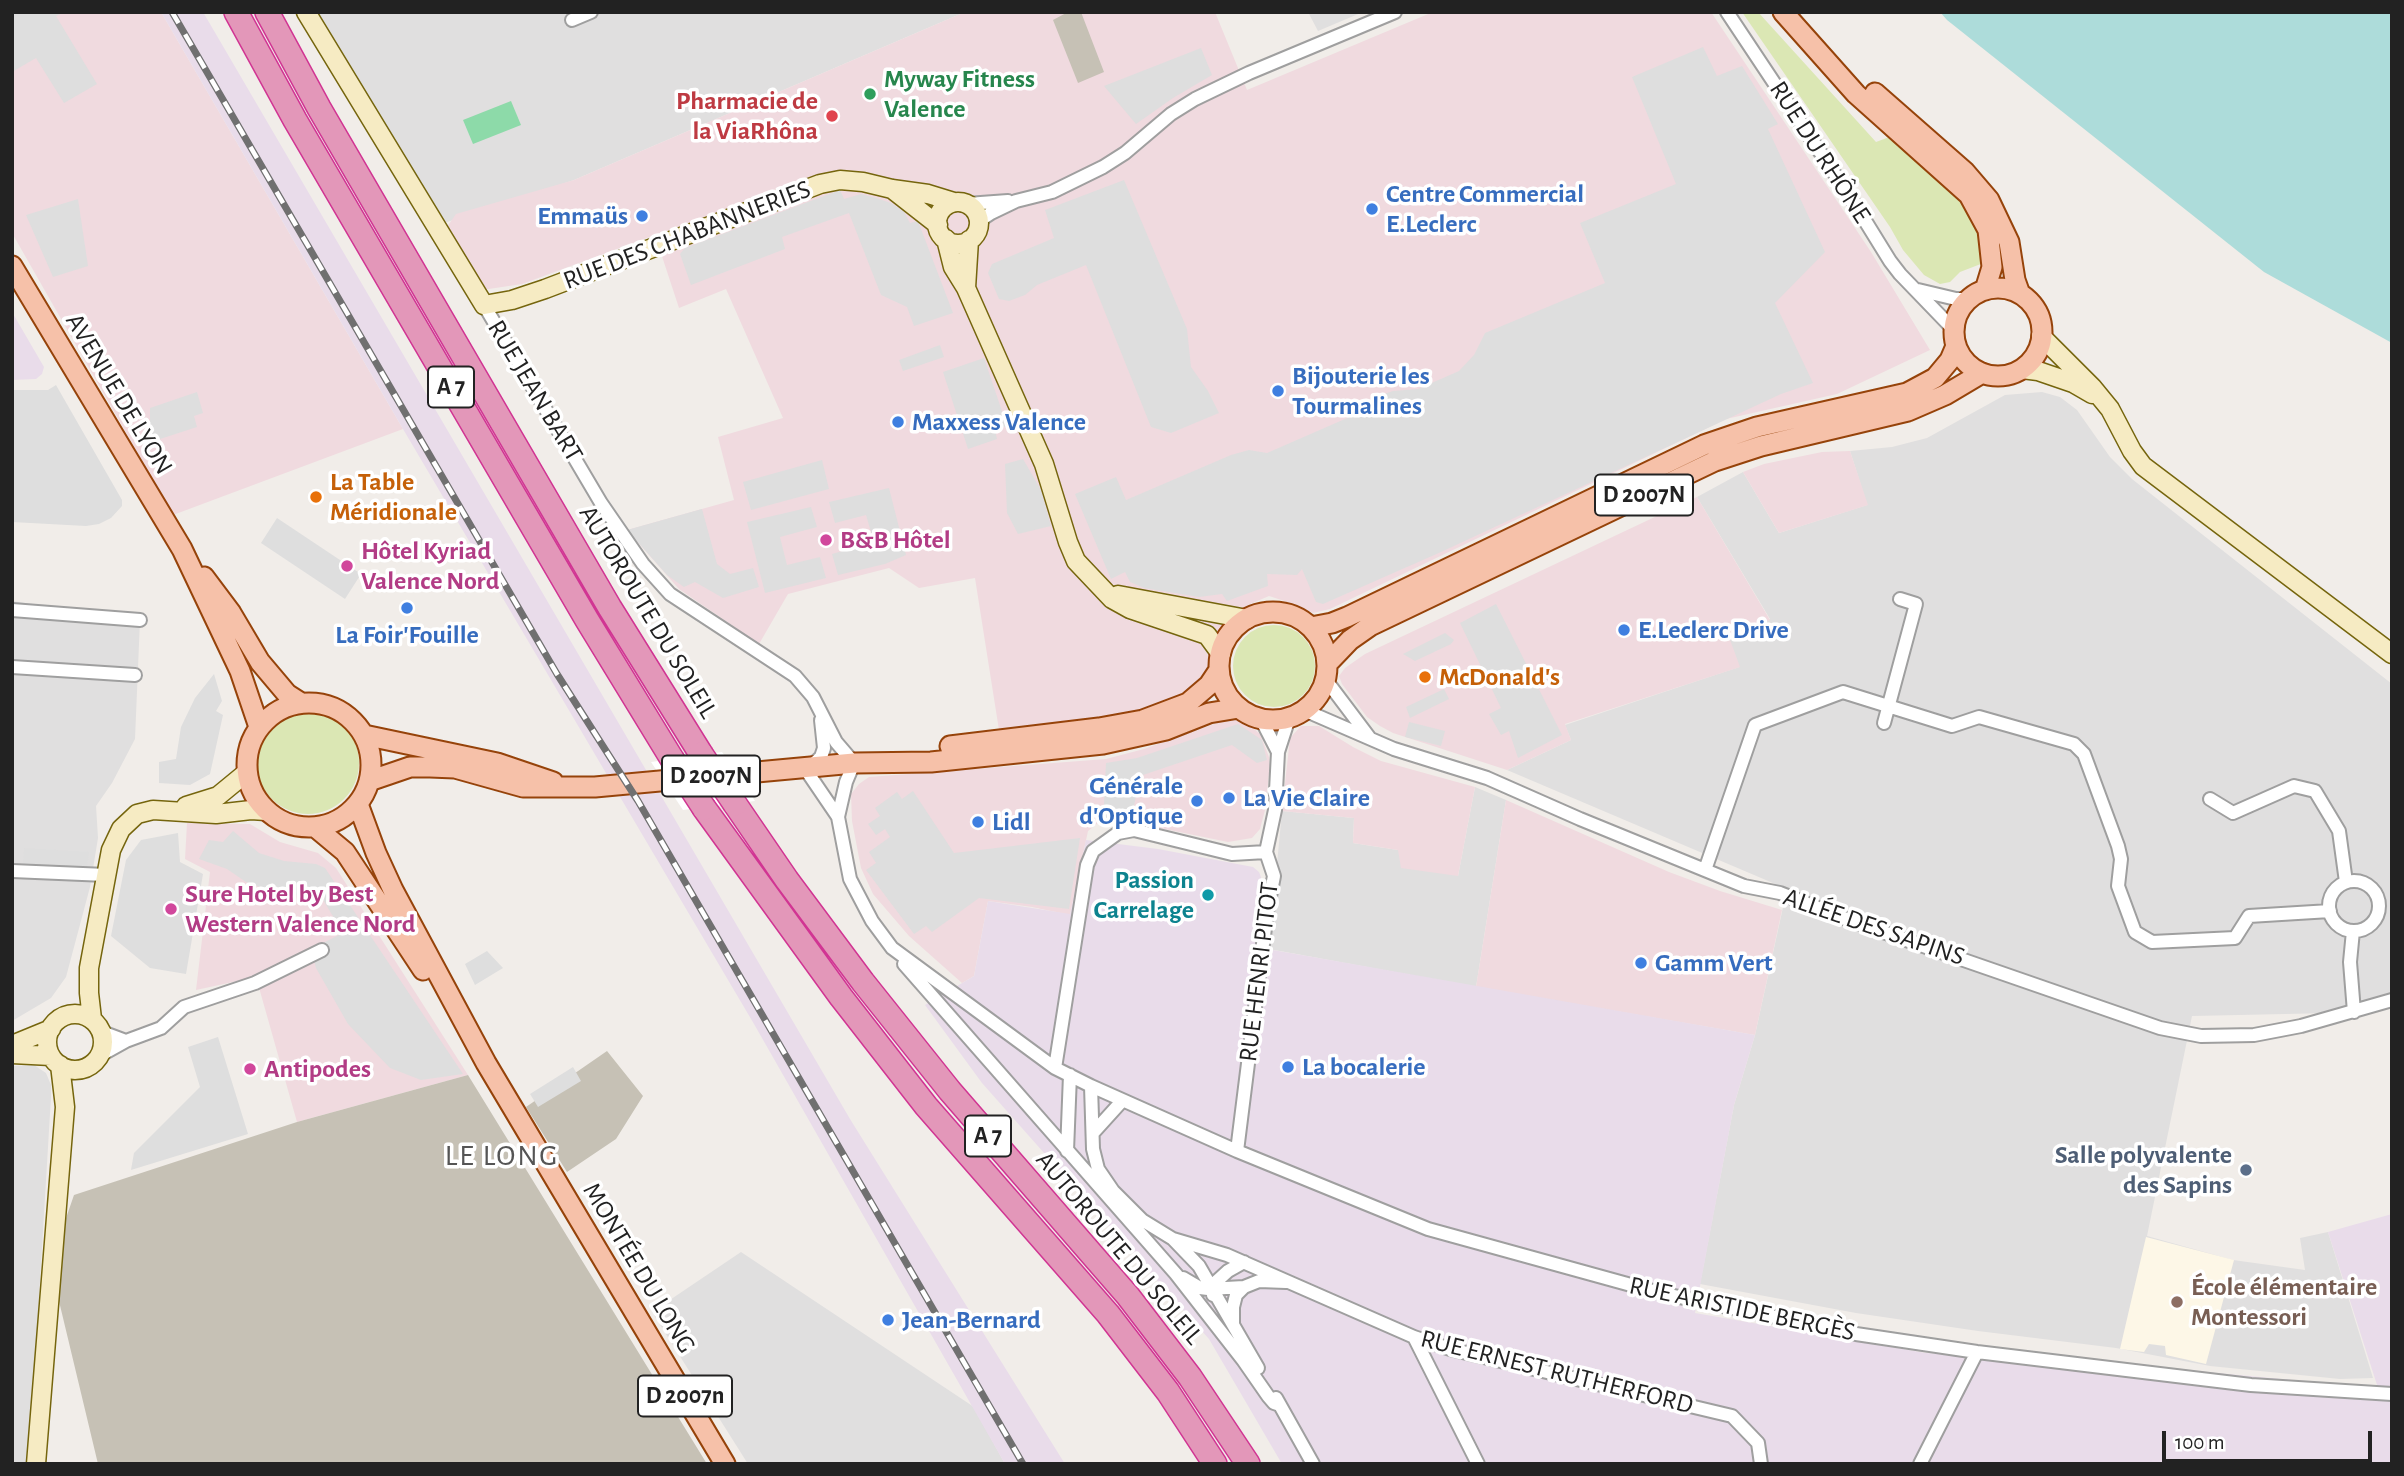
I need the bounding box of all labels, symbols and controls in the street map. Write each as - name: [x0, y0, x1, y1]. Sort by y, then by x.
- place label: Myway Fitness Valence: [884, 63, 1035, 124]
- street label: RUE DU RHÔNE: [1763, 75, 1877, 229]
- place label: Pharmacie de la ViaRhôna: [676, 85, 818, 146]
- marker: Myway Fitness Valence: [862, 86, 878, 102]
- marker: Pharmacie de la ViaRhôna: [824, 108, 840, 124]
- street label: RUE DES CHABANNERIES: [559, 173, 815, 297]
- place label: Centre Commercial E.Leclerc: [1386, 178, 1584, 240]
- place label: Emmaüs: [537, 200, 628, 232]
- marker: Centre Commercial E.Leclerc: [1364, 201, 1380, 217]
- marker: Emmaüs: [634, 208, 650, 224]
- street label: AVENUE DE LYON: [59, 308, 179, 480]
- street label: RUE JEAN BART: [480, 314, 590, 468]
- place label: Bijouterie les Tourmalines: [1292, 360, 1430, 422]
- road number: A 7: [428, 366, 474, 408]
- marker: Bijouterie les Tourmalines: [1270, 383, 1286, 399]
- place label: Maxxess Valence: [912, 406, 1086, 438]
- marker: Maxxess Valence: [890, 414, 906, 430]
- place label: La Table Méridionale: [330, 466, 457, 528]
- road number: D 2007N: [1595, 474, 1693, 516]
- marker: La Table Méridionale: [308, 489, 324, 505]
- street label: AUTOROUTE DU SOLEIL: [572, 500, 724, 724]
- place label: B&B Hôtel: [840, 524, 951, 556]
- marker: B&B Hôtel: [818, 532, 834, 548]
- place label: Hôtel Kyriad Valence Nord: [361, 535, 499, 596]
- marker: Hôtel Kyriad Valence Nord: [339, 558, 355, 574]
- marker: La Foir'Fouille: [399, 600, 415, 616]
- place label: E.Leclerc Drive: [1638, 614, 1789, 646]
- place label: La Foir'Fouille: [335, 619, 479, 651]
- marker: E.Leclerc Drive: [1616, 622, 1632, 638]
- place label: McDonald's: [1439, 661, 1560, 693]
- marker: McDonald's: [1417, 669, 1433, 685]
- road number: D 2007N: [662, 756, 760, 796]
- place label: Générale d'Optique: [1079, 770, 1183, 832]
- place label: La Vie Claire: [1243, 782, 1370, 814]
- marker: La Vie Claire: [1221, 790, 1237, 806]
- marker: Générale d'Optique: [1189, 793, 1205, 809]
- place label: Lidl: [992, 806, 1031, 838]
- marker: Lidl: [970, 814, 986, 830]
- place label: Passion Carrelage: [1093, 864, 1194, 926]
- place label: Sure Hotel by Best Western Valence Nord: [185, 878, 415, 940]
- street label: RUE HENRI PITOT: [1232, 880, 1286, 1064]
- street label: ALLÉE DES SAPINS: [1779, 881, 1969, 973]
- marker: Passion Carrelage: [1200, 887, 1216, 903]
- marker: Sure Hotel by Best Western Valence Nord: [163, 901, 179, 917]
- place label: Gamm Vert: [1655, 947, 1773, 979]
- marker: Gamm Vert: [1633, 955, 1649, 971]
- place label: La bocalerie: [1302, 1051, 1426, 1083]
- place label: Antipodes: [264, 1053, 371, 1085]
- marker: La bocalerie: [1280, 1059, 1296, 1075]
- marker: Antipodes: [242, 1061, 258, 1077]
- road number: A 7: [965, 1116, 1011, 1156]
- district label: LE LONG: [446, 1138, 558, 1174]
- place label: Salle polyvalente des Sapins: [2055, 1139, 2232, 1200]
- street label: AUTOROUTE DU SOLEIL: [1029, 1145, 1209, 1351]
- marker: Salle polyvalente des Sapins: [2238, 1162, 2254, 1178]
- street label: MONTÉE DU LONG: [576, 1177, 702, 1359]
- street label: RUE ARISTIDE BERGÈS: [1626, 1270, 1858, 1348]
- place label: École élémentaire Montessori: [2191, 1271, 2377, 1332]
- marker: École élémentaire Montessori: [2169, 1294, 2185, 1310]
- place label: Jean-Bernard: [902, 1304, 1041, 1336]
- marker: Jean-Bernard: [880, 1312, 896, 1328]
- street label: RUE ERNEST RUTHERFORD: [1417, 1323, 1697, 1421]
- road number: D 2007n: [638, 1376, 732, 1416]
- scale bar: [2166, 1416, 2376, 1460]
- text: 100 m: [2175, 1432, 2225, 1453]

